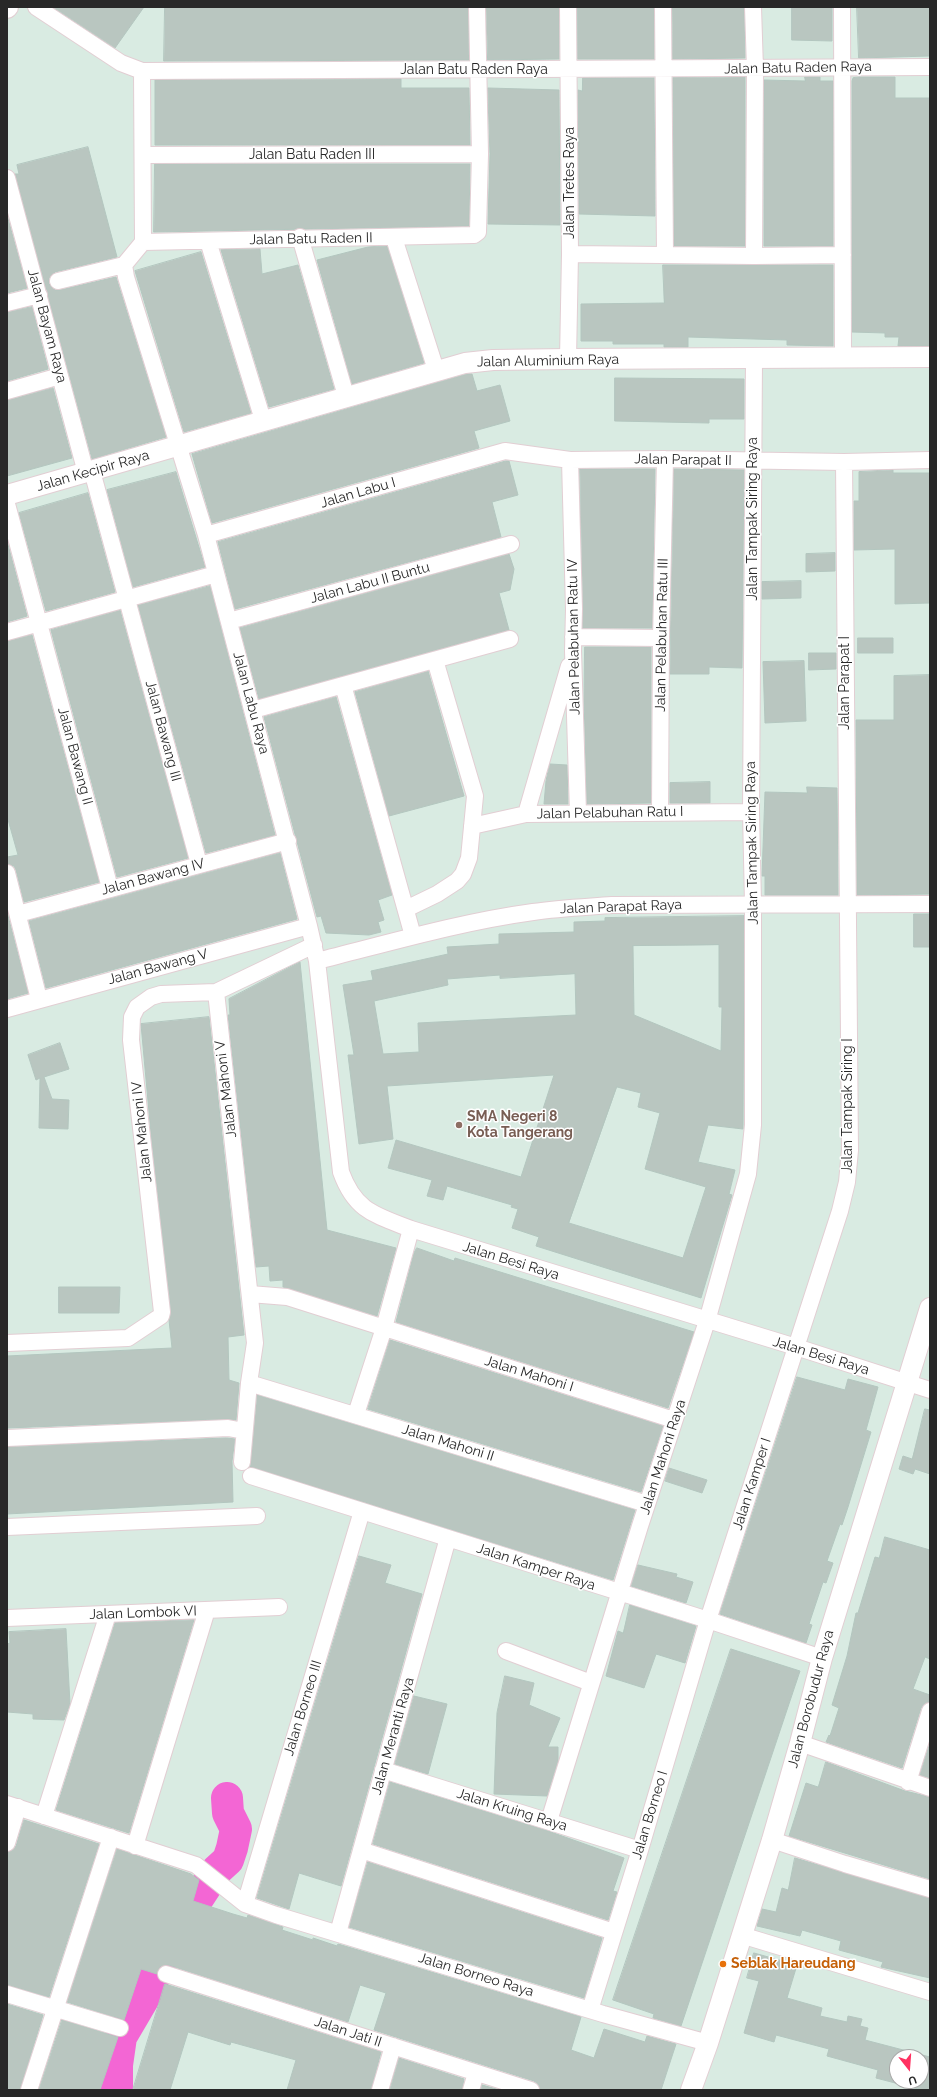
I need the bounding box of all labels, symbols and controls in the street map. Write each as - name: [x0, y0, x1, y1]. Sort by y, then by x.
- street label: Jalan Batu Raden Raya: [724, 58, 872, 78]
- street label: Jalan Batu Raden Raya: [400, 62, 548, 78]
- street label: Jalan Tretes Raya: [562, 127, 578, 239]
- street label: Jalan Batu Raden III: [249, 147, 375, 163]
- street label: Jalan Batu Raden II: [249, 230, 373, 248]
- street label: Jalan Bayam Raya: [24, 267, 70, 385]
- street label: Jalan Aluminium Raya: [477, 351, 619, 371]
- street label: Jalan Tampak Siring Raya: [745, 437, 761, 601]
- street label: Jalan Kecipir Raya: [35, 447, 151, 495]
- street label: Jalan Parapat II: [634, 451, 732, 469]
- street label: Jalan Labu I: [319, 474, 397, 512]
- street label: Jalan Pelabuhan Ratu III: [652, 558, 672, 712]
- street label: Jalan Labu II Buntu: [308, 559, 432, 607]
- street label: Jalan Pelabuhan Ratu IV: [564, 559, 584, 715]
- street label: Jalan Parapat I: [837, 636, 853, 730]
- street label: Jalan Labu Raya: [229, 650, 273, 756]
- street label: Jalan Bawang III: [141, 679, 185, 783]
- street label: Jalan Bawang II: [54, 705, 96, 807]
- street label: Jalan Tampak Siring Raya: [742, 761, 762, 925]
- street label: Jalan Pelabuhan Ratu I: [536, 803, 684, 823]
- street label: Jalan Bawang IV: [99, 855, 207, 899]
- street label: Jalan Parapat Raya: [560, 896, 682, 918]
- street label: Jalan Bawang V: [106, 946, 210, 988]
- street label: Jalan Tampak Siring I: [840, 1038, 856, 1174]
- street label: Jalan Mahoni V: [212, 1039, 240, 1139]
- street label: Jalan Mahoni IV: [128, 1081, 156, 1183]
- place label: SMA Negeri 8 Kota Tangerang: [467, 1109, 573, 1142]
- marker: SMA Negeri 8 Kota Tangerang: [454, 1120, 464, 1130]
- street label: Jalan Besi Raya: [461, 1238, 561, 1284]
- street label: Jalan Besi Raya: [771, 1333, 871, 1379]
- street label: Jalan Mahoni I: [483, 1353, 575, 1395]
- street label: Jalan Mahoni Raya: [636, 1397, 690, 1517]
- street label: Jalan Mahoni II: [400, 1421, 496, 1465]
- street label: Jalan Kamper I: [729, 1436, 775, 1532]
- street label: Jalan Kamper Raya: [475, 1540, 597, 1594]
- street label: Jalan Lombok VI: [89, 1603, 197, 1623]
- street label: Jalan Borobudur Raya: [785, 1628, 837, 1770]
- street label: Jalan Borneo III: [281, 1658, 325, 1758]
- street label: Jalan Meranti Raya: [368, 1675, 418, 1797]
- street label: Jalan Borneo I: [629, 1769, 671, 1861]
- street label: Jalan Kruing Raya: [455, 1785, 569, 1835]
- street label: Jalan Borneo Raya: [416, 1949, 536, 2001]
- place label: Seblak Hareudang: [731, 1956, 856, 1972]
- marker: Seblak Hareudang: [718, 1959, 728, 1969]
- street label: Jalan Jati II: [312, 2013, 384, 2051]
- north arrow: [889, 2049, 929, 2089]
- text: U: [907, 2073, 918, 2087]

